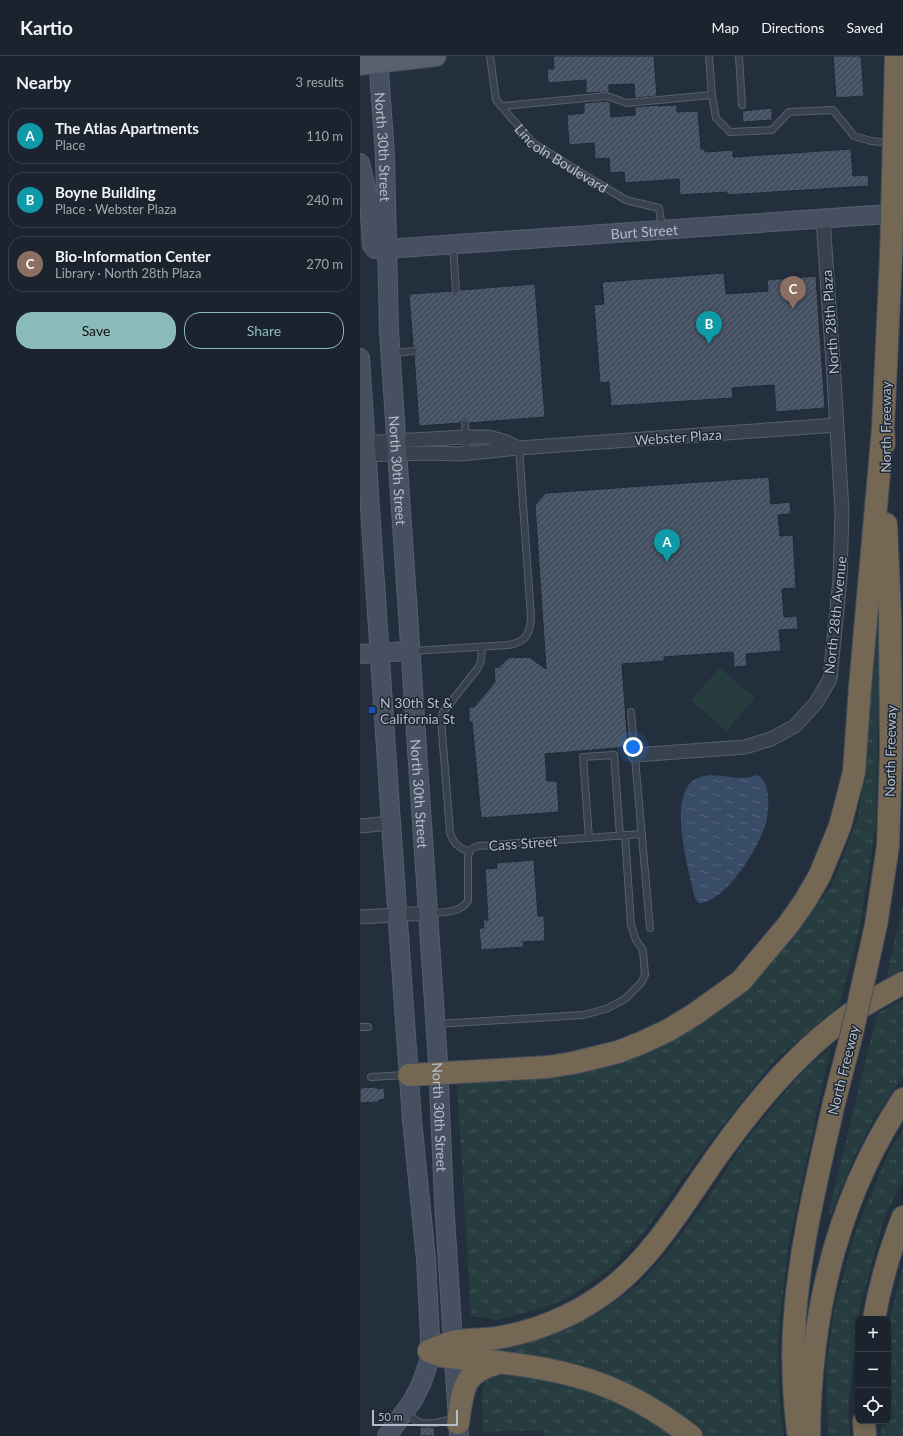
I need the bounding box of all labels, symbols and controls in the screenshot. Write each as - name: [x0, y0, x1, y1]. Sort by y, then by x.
- text: Kartio: [20, 16, 73, 39]
- text: Map: [712, 19, 739, 36]
- text: Directions: [761, 19, 824, 36]
- text: Saved: [846, 19, 883, 36]
- text: Nearby: [16, 72, 71, 93]
- text: 3 results: [296, 74, 344, 90]
- street label: North 30th Street: [372, 92, 395, 202]
- text: The Atlas Apartments: [55, 119, 199, 137]
- street label: Lincoln Boulevard: [512, 120, 611, 196]
- text: A: [25, 128, 35, 144]
- text: 110 m: [306, 128, 343, 144]
- text: Place: [55, 137, 85, 153]
- text: Boyne Building: [55, 183, 156, 201]
- text: B: [26, 192, 34, 208]
- text: 240 m: [306, 192, 343, 208]
- text: Place · Webster Plaza: [55, 201, 177, 217]
- street label: Burt Street: [610, 220, 678, 242]
- text: Bio-Information Center: [55, 247, 211, 265]
- text: C: [26, 256, 34, 272]
- text: 270 m: [306, 256, 343, 272]
- text: Library · North 28th Plaza: [55, 265, 201, 281]
- street label: North 28th Plaza: [818, 269, 842, 375]
- pin: C: [780, 276, 806, 309]
- pin: B: [696, 311, 722, 344]
- button: Save: [16, 312, 176, 349]
- button: Share: [184, 312, 344, 349]
- street label: North Freeway: [877, 380, 894, 473]
- street label: North 30th Street: [386, 415, 410, 526]
- street label: Webster Plaza: [634, 425, 722, 449]
- pin: A: [654, 529, 680, 562]
- street label: North 28th Avenue: [820, 555, 850, 675]
- place label: N 30th St & California St: [380, 694, 455, 727]
- street label: North Freeway: [881, 704, 899, 797]
- marker: N 30th St & California St: [367, 705, 377, 715]
- your location: [623, 737, 643, 757]
- street label: North 30th Street: [408, 738, 432, 849]
- street label: Cass Street: [488, 832, 558, 854]
- street label: North Freeway: [824, 1023, 863, 1117]
- street label: North 30th Street: [430, 1062, 451, 1172]
- map controls: [855, 1316, 891, 1424]
- button: +: [855, 1316, 891, 1352]
- button: −: [855, 1352, 891, 1388]
- button: locate: [855, 1388, 891, 1424]
- scale bar: [372, 1408, 458, 1427]
- text: 50 m: [378, 1410, 403, 1423]

